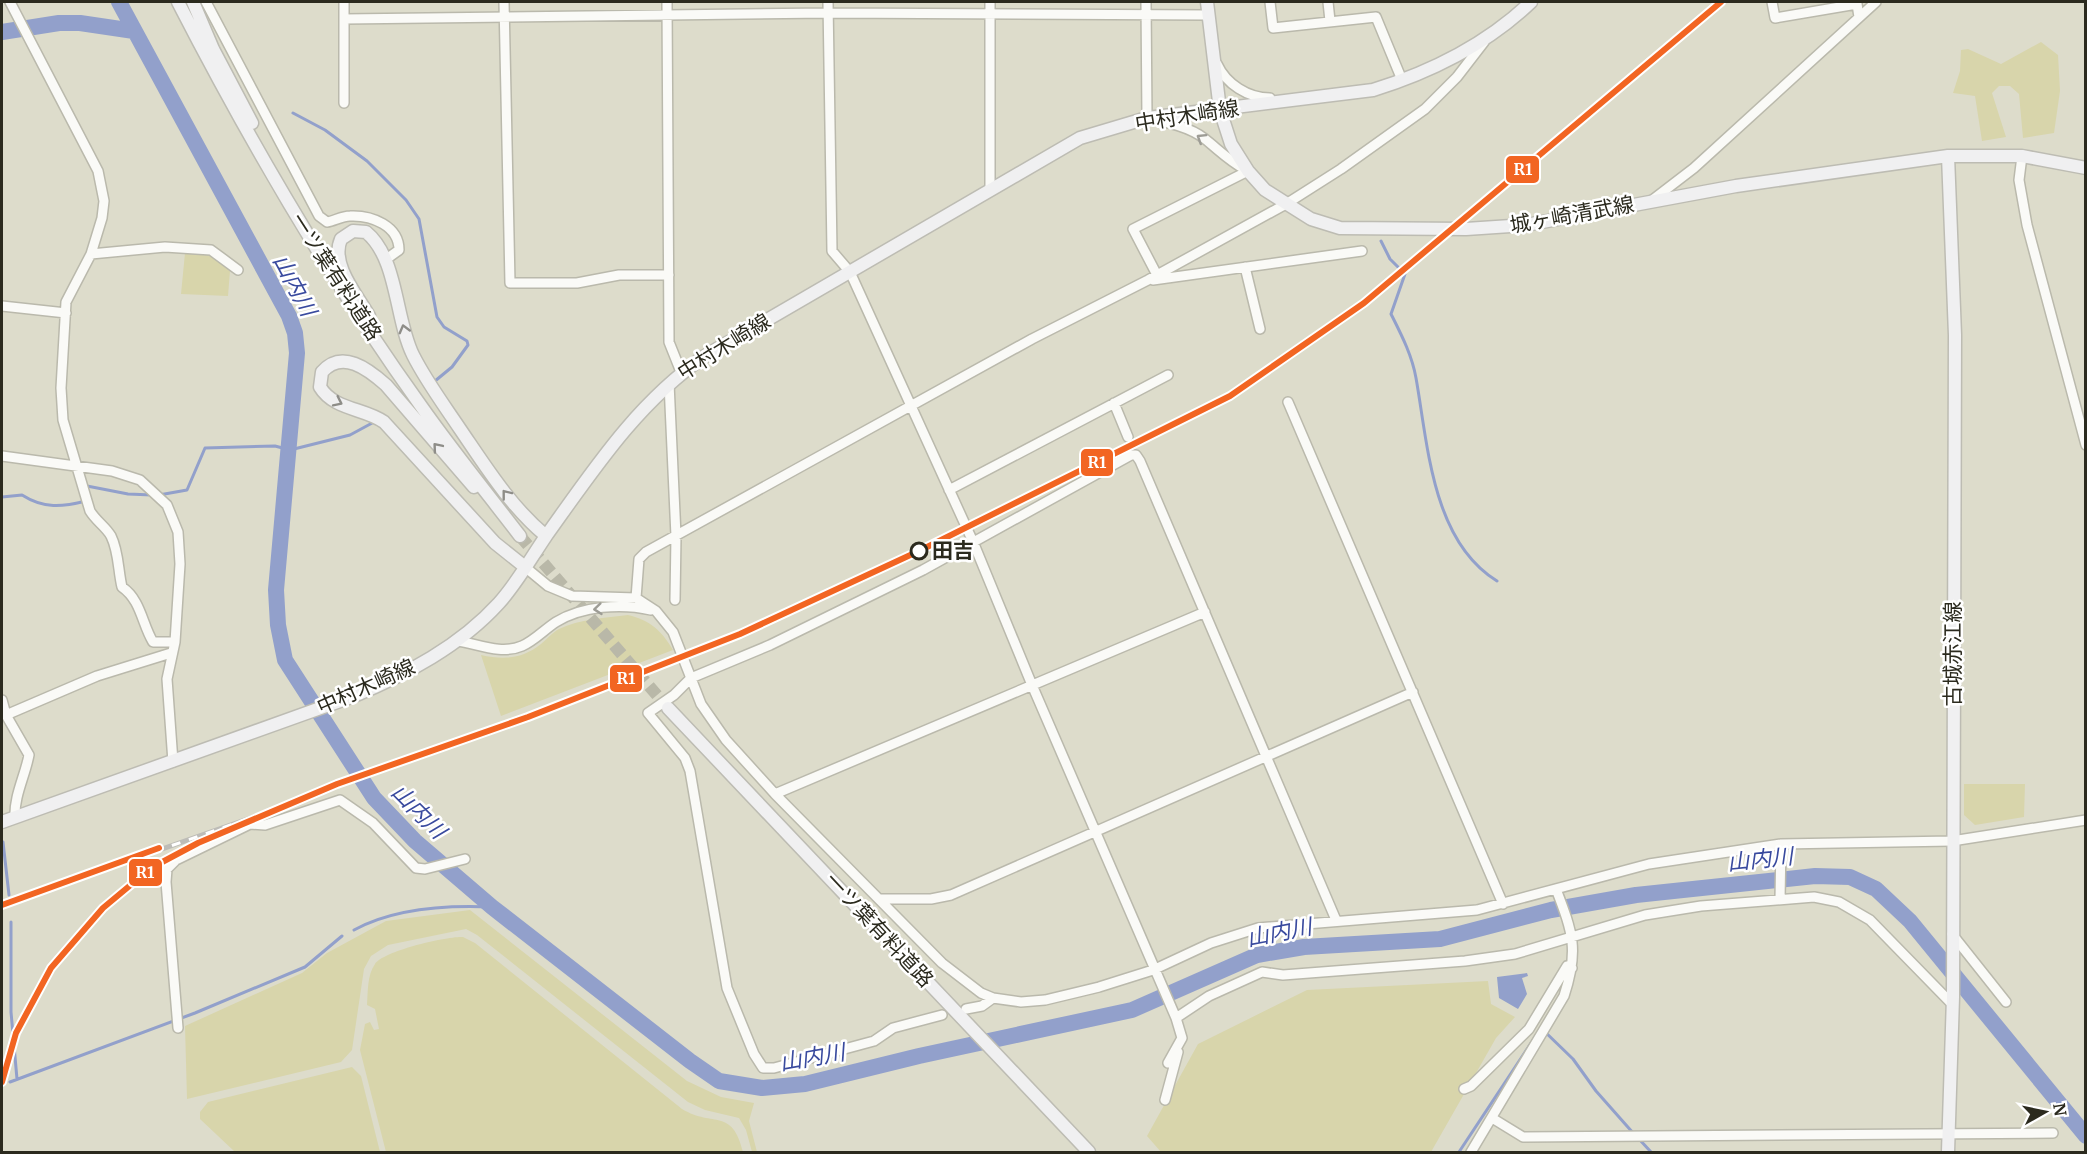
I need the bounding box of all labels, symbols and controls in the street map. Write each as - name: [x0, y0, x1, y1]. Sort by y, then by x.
- street label: 中村木崎線: [1133, 94, 1241, 137]
- one-way arrow: [1197, 134, 1207, 146]
- line badge: R1: [1505, 155, 1540, 184]
- text: R1: [1514, 159, 1533, 179]
- street label: 城ヶ崎清武線: [1508, 190, 1636, 239]
- street label: 一ツ葉有料道路: [285, 208, 388, 346]
- water label: 山内川: [267, 249, 324, 322]
- street label: 中村木崎線: [672, 307, 775, 386]
- one-way arrow: [399, 324, 411, 335]
- one-way arrow: [331, 395, 342, 406]
- one-way arrow: [434, 443, 445, 454]
- line badge: R1: [1080, 448, 1114, 477]
- text: R1: [1088, 452, 1107, 472]
- one-way arrow: [502, 490, 513, 501]
- place label: 田吉: [932, 537, 974, 564]
- marker: 田吉: [910, 542, 928, 560]
- one-way arrow: [594, 602, 603, 615]
- street label: 古城赤江線: [1939, 602, 1966, 707]
- street label: 中村木崎線: [312, 653, 419, 720]
- line badge: R1: [609, 664, 643, 693]
- text: R1: [617, 668, 636, 688]
- water label: 山内川: [386, 778, 454, 846]
- water label: 山内川: [1726, 841, 1796, 876]
- line badge: R1: [128, 858, 163, 887]
- text: R1: [136, 862, 155, 882]
- street label: 一ツ葉有料道路: [819, 867, 939, 993]
- water label: 山内川: [1244, 912, 1316, 952]
- water label: 山内川: [777, 1037, 849, 1077]
- north arrow: [2015, 1082, 2075, 1142]
- text: N: [2049, 1102, 2071, 1118]

